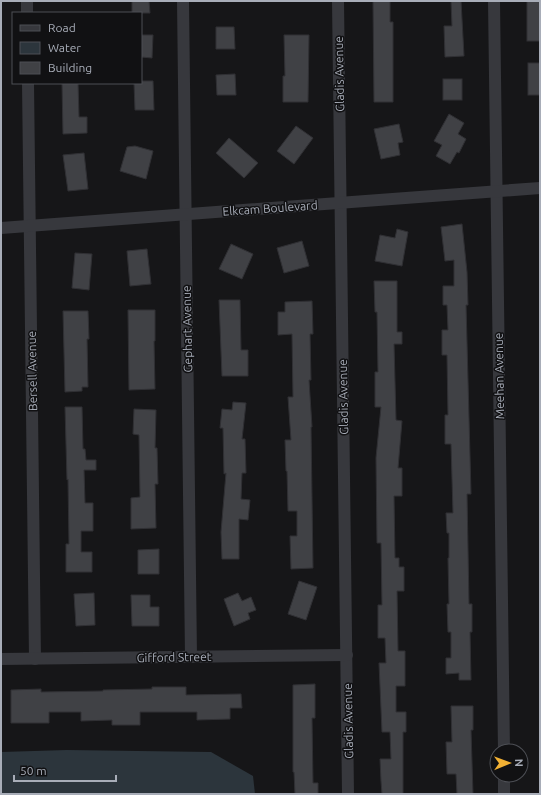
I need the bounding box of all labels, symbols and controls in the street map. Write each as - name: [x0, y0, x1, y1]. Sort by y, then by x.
- legend: [12, 12, 142, 84]
- text: Road: [48, 21, 76, 34]
- street label: Gladis Avenue: [332, 36, 346, 112]
- text: Water: [48, 41, 81, 54]
- text: Building: [48, 61, 92, 74]
- street label: Elkcam Boulevard: [222, 198, 318, 218]
- street label: Gephart Avenue: [180, 285, 194, 373]
- street label: Bersell Avenue: [25, 331, 39, 411]
- street label: Meehan Avenue: [492, 333, 506, 419]
- street label: Gladis Avenue: [336, 359, 350, 435]
- street label: Gifford Street: [136, 650, 212, 664]
- street label: Gladis Avenue: [341, 683, 355, 759]
- north arrow: [489, 743, 529, 783]
- scale bar: [14, 757, 116, 783]
- text: N: [513, 759, 525, 767]
- text: 50 m: [20, 764, 47, 777]

